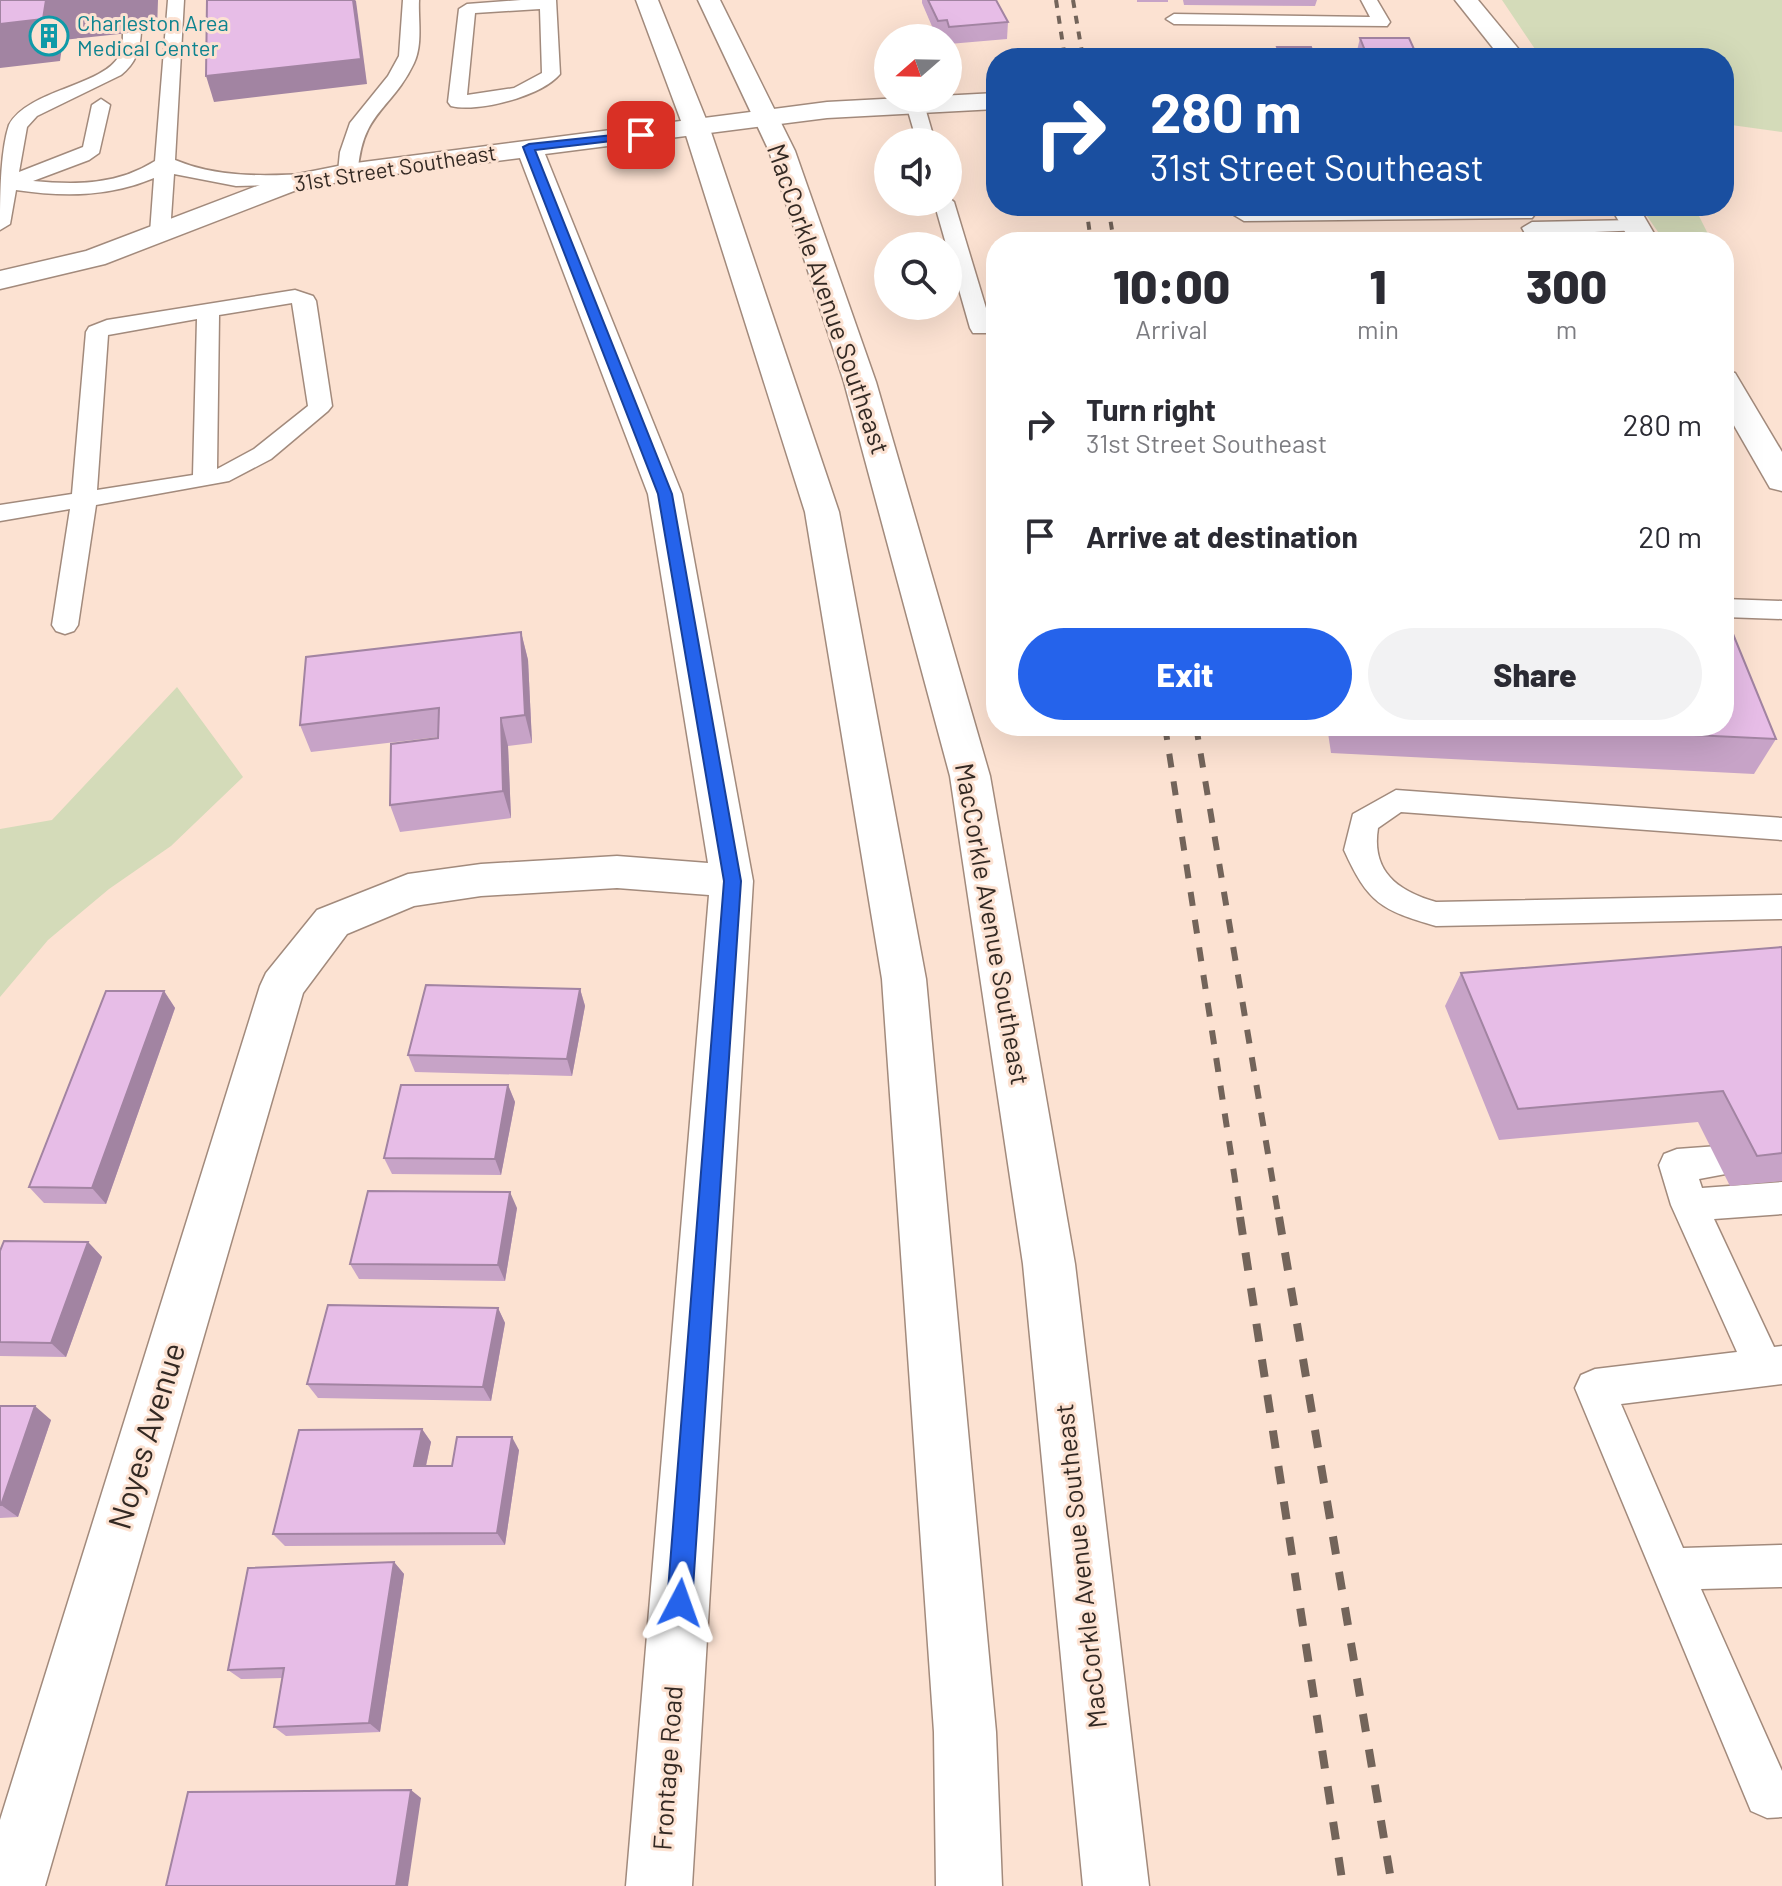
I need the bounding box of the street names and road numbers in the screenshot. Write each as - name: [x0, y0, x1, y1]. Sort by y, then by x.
- street label: 31st Street Southeast: [292, 138, 498, 196]
- street label: MacCorkle Avenue Southeast: [762, 139, 897, 458]
- street label: MacCorkle Avenue Southeast: [950, 760, 1037, 1087]
- street label: Noyes Avenue: [99, 1338, 191, 1533]
- street label: MacCorkle Avenue Southeast: [1047, 1402, 1112, 1730]
- street label: Frontage Road: [645, 1684, 688, 1851]

